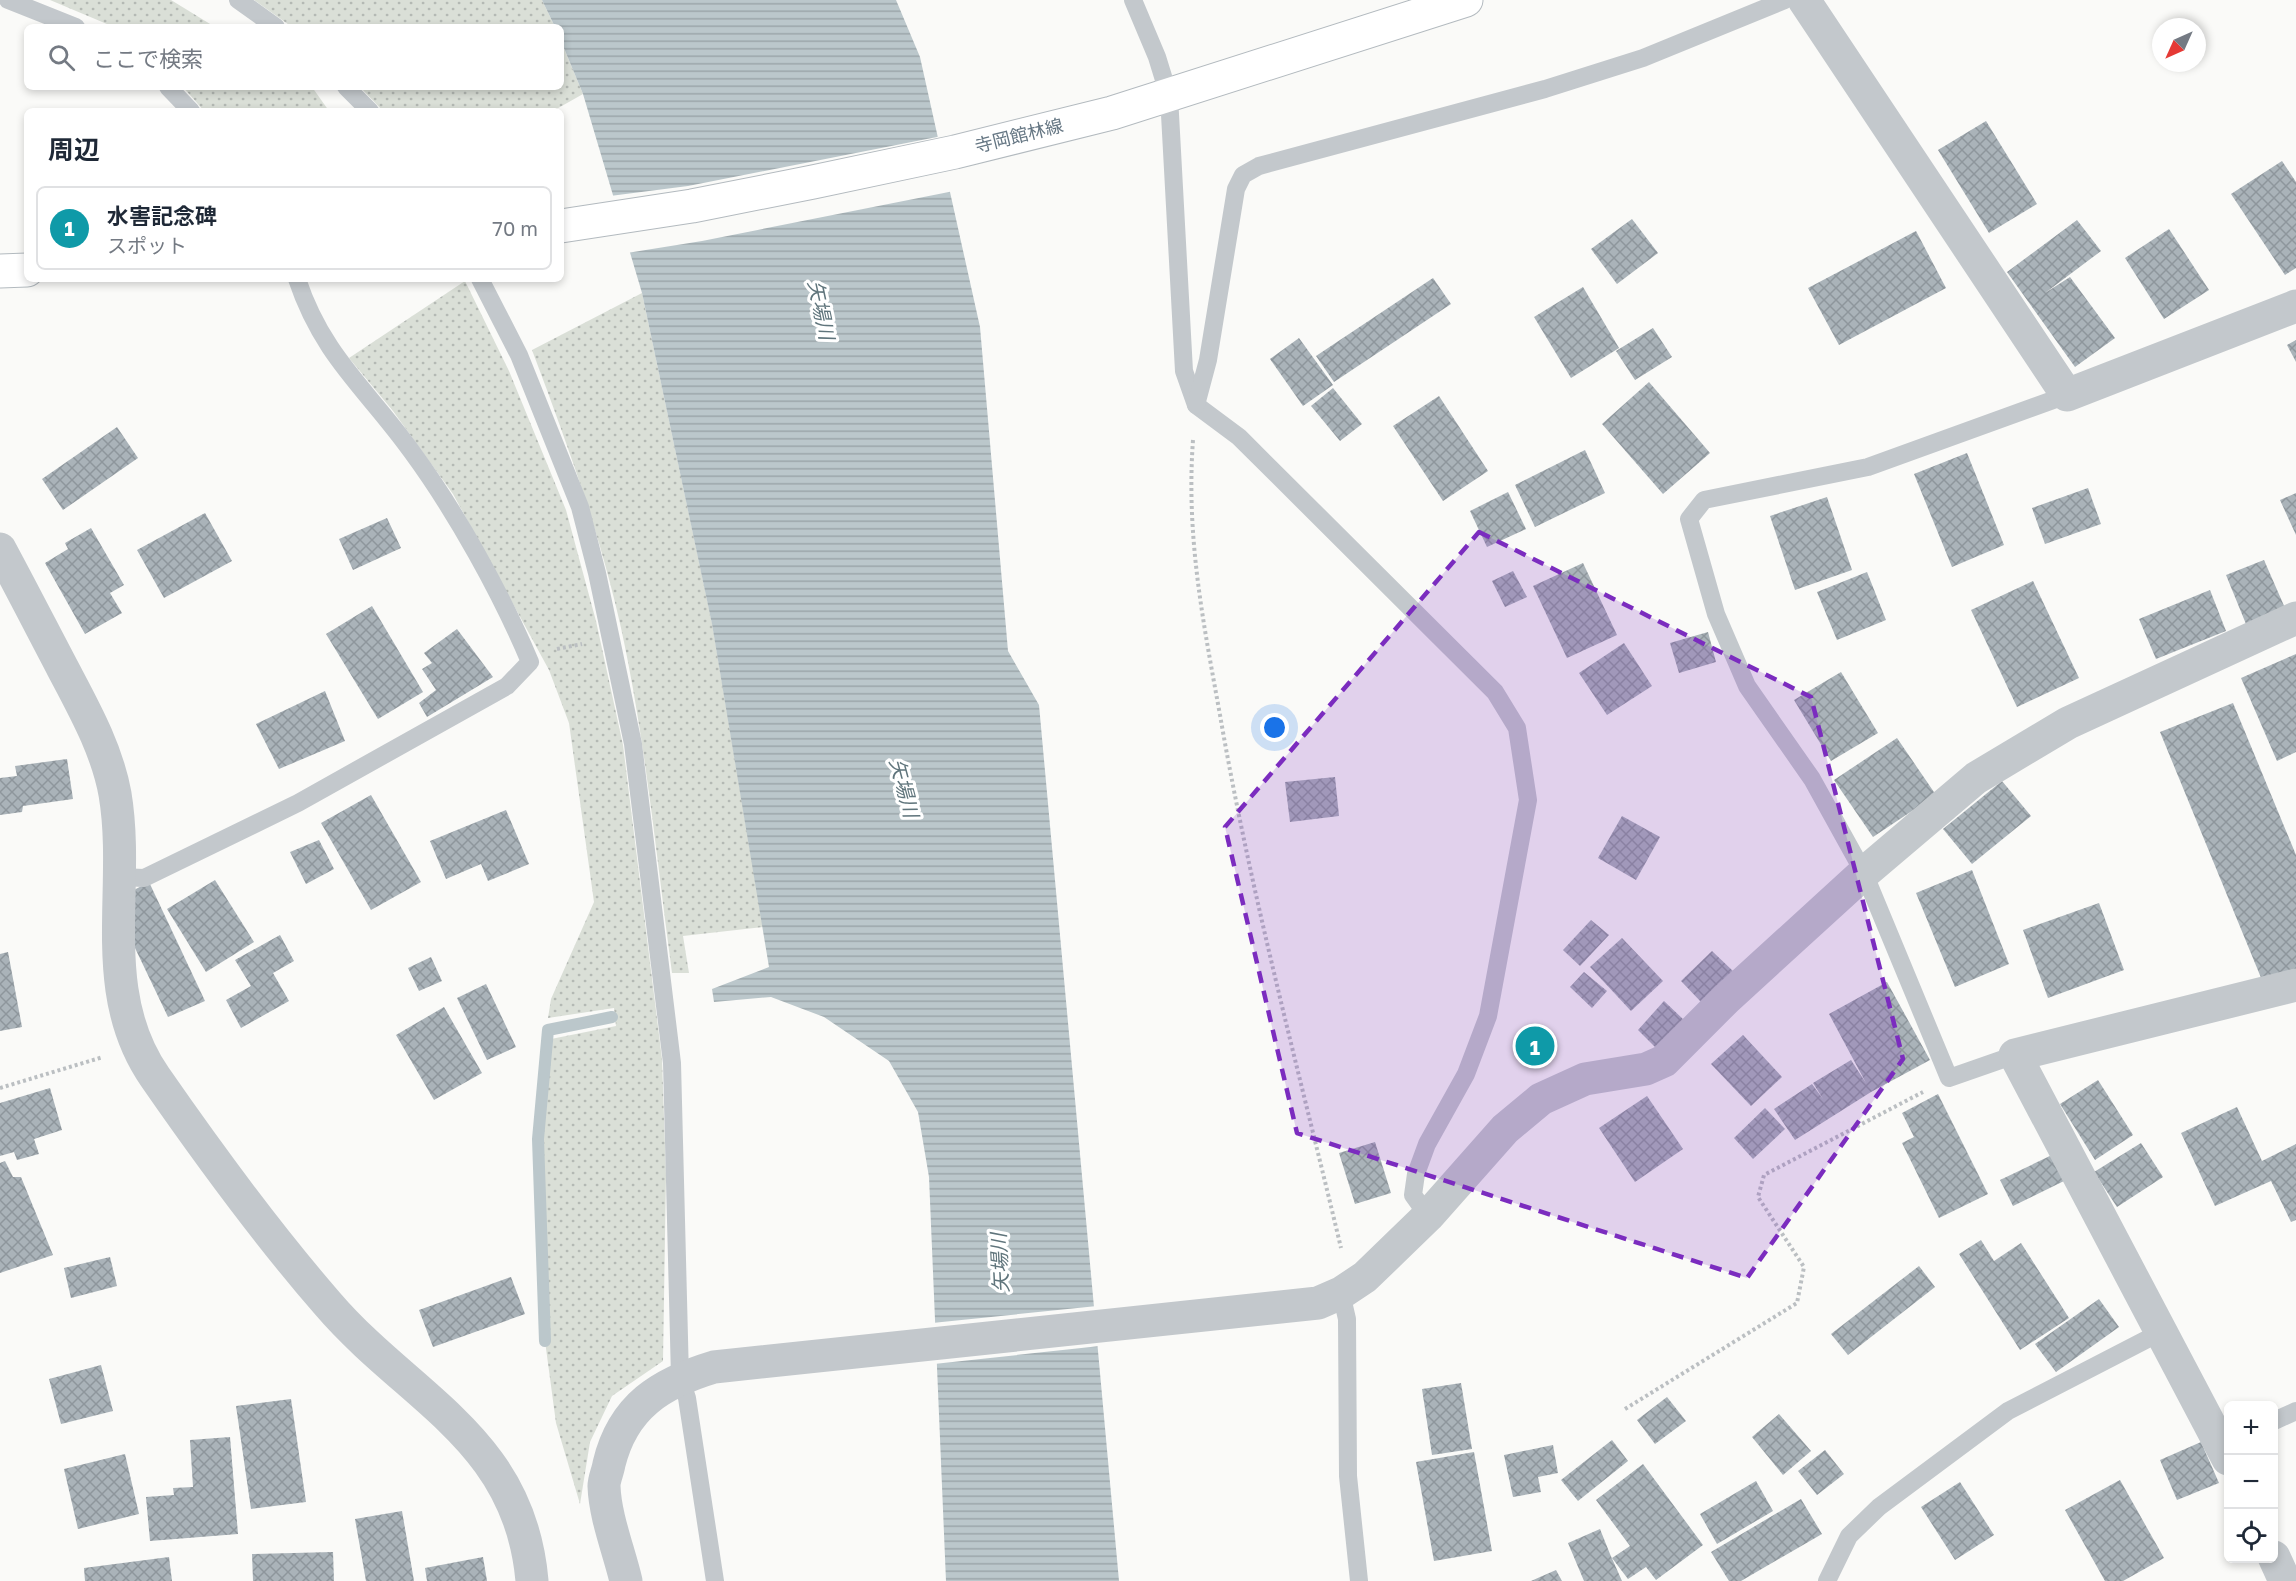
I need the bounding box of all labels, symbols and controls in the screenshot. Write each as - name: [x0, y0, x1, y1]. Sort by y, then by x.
- north arrow: [2152, 18, 2206, 72]
- search box: [24, 24, 564, 90]
- icon: search: [45, 41, 78, 74]
- text: ここで検索: [93, 45, 203, 72]
- street label: 寺岡館林線: [972, 113, 1065, 157]
- text: 周辺: [48, 134, 100, 165]
- text: 水害記念碑: [107, 202, 217, 229]
- text: 1: [64, 216, 75, 240]
- text: 70 m: [492, 216, 538, 240]
- text: スポット: [107, 233, 187, 257]
- water label: 矢場川: [804, 278, 840, 344]
- your location: [1260, 713, 1289, 742]
- water label: 矢場川: [886, 756, 925, 822]
- pin: 1: [1516, 1024, 1555, 1068]
- water label: 矢場川: [985, 1230, 1013, 1294]
- map controls: [2224, 1401, 2278, 1563]
- button: +: [2224, 1401, 2278, 1455]
- button: −: [2224, 1455, 2278, 1509]
- button: locate: [2224, 1509, 2278, 1563]

